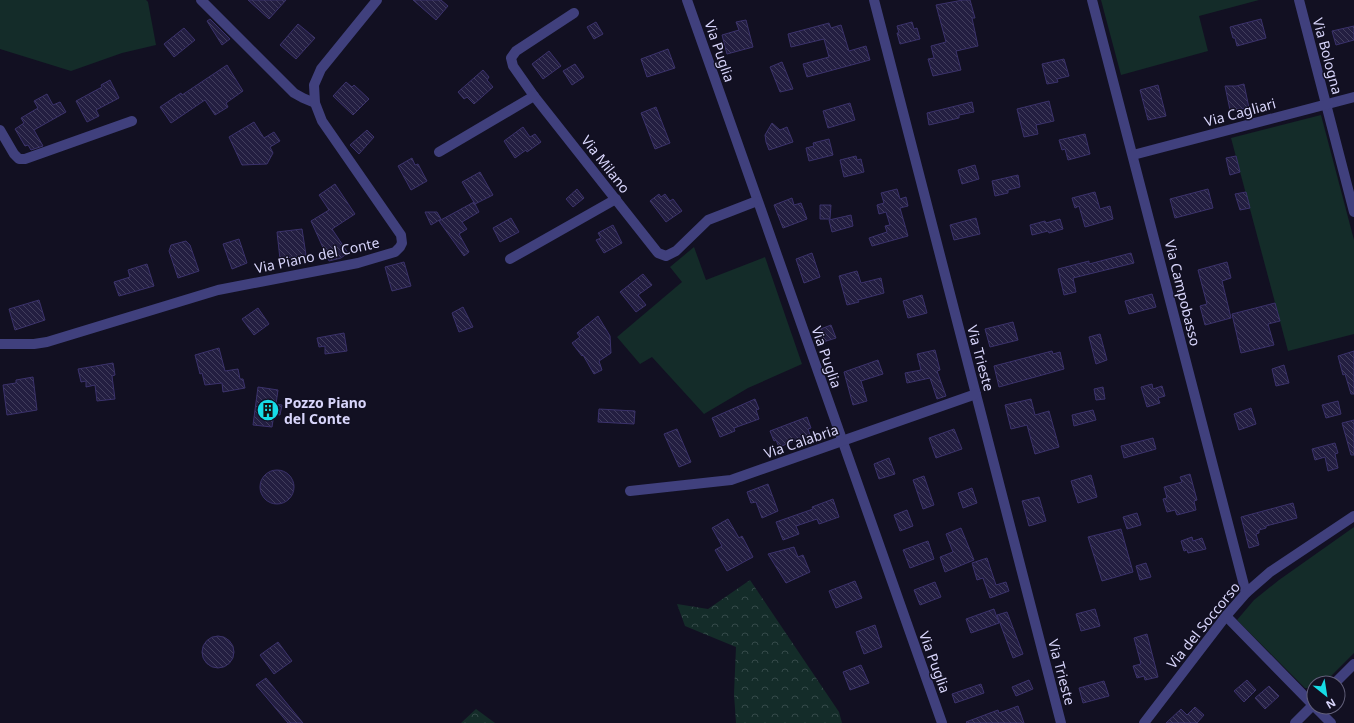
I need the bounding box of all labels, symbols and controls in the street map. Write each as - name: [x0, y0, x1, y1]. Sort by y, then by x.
- street label: Via Bologna: [1309, 16, 1347, 96]
- street label: Via Puglia: [701, 17, 739, 85]
- street label: Via Cagliari: [1202, 93, 1278, 131]
- street label: Via Milano: [577, 131, 635, 197]
- street label: Via Piano del Conte: [253, 232, 381, 277]
- street label: Via Campobasso: [1161, 238, 1205, 348]
- street label: Via Puglia: [808, 323, 846, 391]
- street label: Via Trieste: [963, 323, 999, 393]
- place label: Pozzo Piano del Conte: [284, 393, 367, 428]
- building icon: Pozzo Piano del Conte: [255, 397, 281, 423]
- street label: Via Calabria: [761, 419, 841, 463]
- street label: Via del Soccorso: [1162, 578, 1244, 672]
- street label: Via Puglia: [915, 629, 955, 695]
- street label: Via Trieste: [1044, 637, 1080, 707]
- north arrow: [1306, 675, 1346, 715]
- text: N: [1324, 695, 1339, 713]

